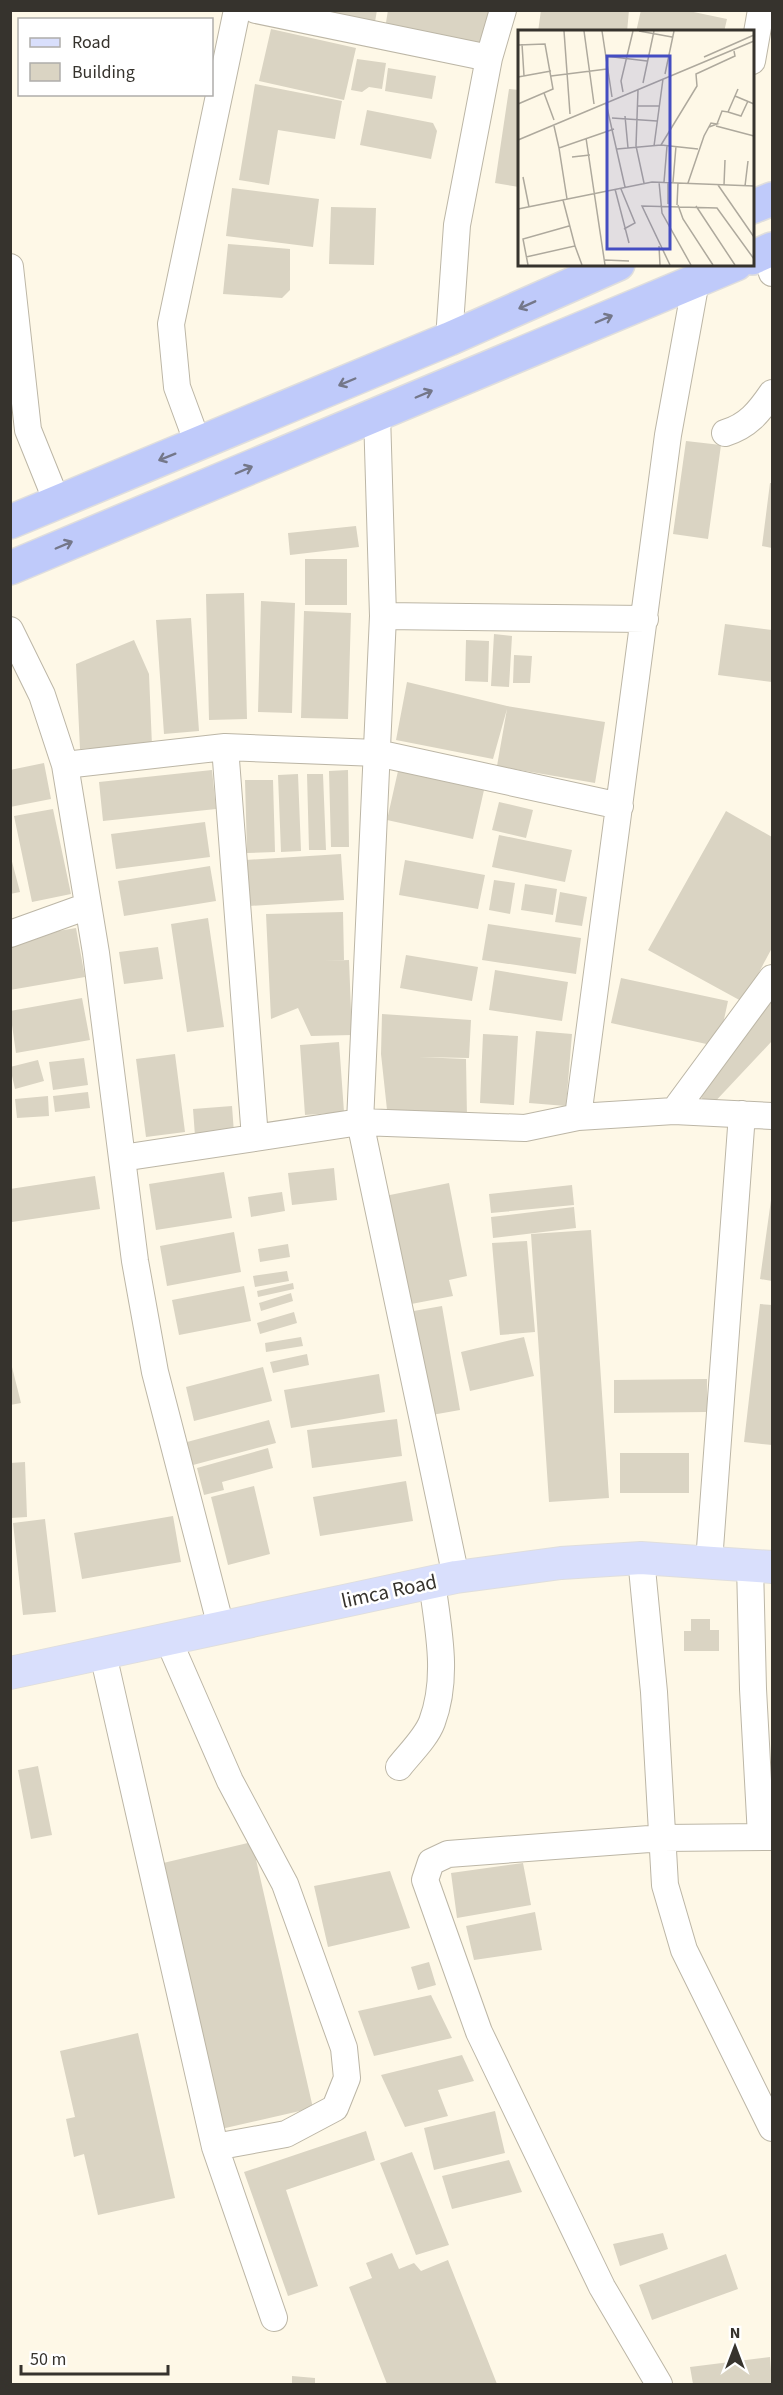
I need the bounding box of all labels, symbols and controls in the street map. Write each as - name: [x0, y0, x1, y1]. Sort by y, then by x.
- legend: [18, 18, 213, 96]
- text: Road: [72, 30, 111, 55]
- inset map: [518, 30, 753, 266]
- text: Building: [72, 60, 135, 85]
- one-way arrow: [518, 300, 536, 311]
- one-way arrow: [594, 313, 613, 324]
- one-way arrow: [339, 377, 357, 388]
- one-way arrow: [415, 388, 433, 399]
- one-way arrow: [159, 452, 177, 463]
- one-way arrow: [235, 464, 253, 475]
- one-way arrow: [55, 539, 73, 550]
- street label: limca Road: [338, 1566, 440, 1616]
- north arrow: [705, 2317, 765, 2377]
- text: N: [730, 2322, 740, 2344]
- scale bar: [21, 2338, 168, 2376]
- text: 50 m: [30, 2347, 66, 2372]

